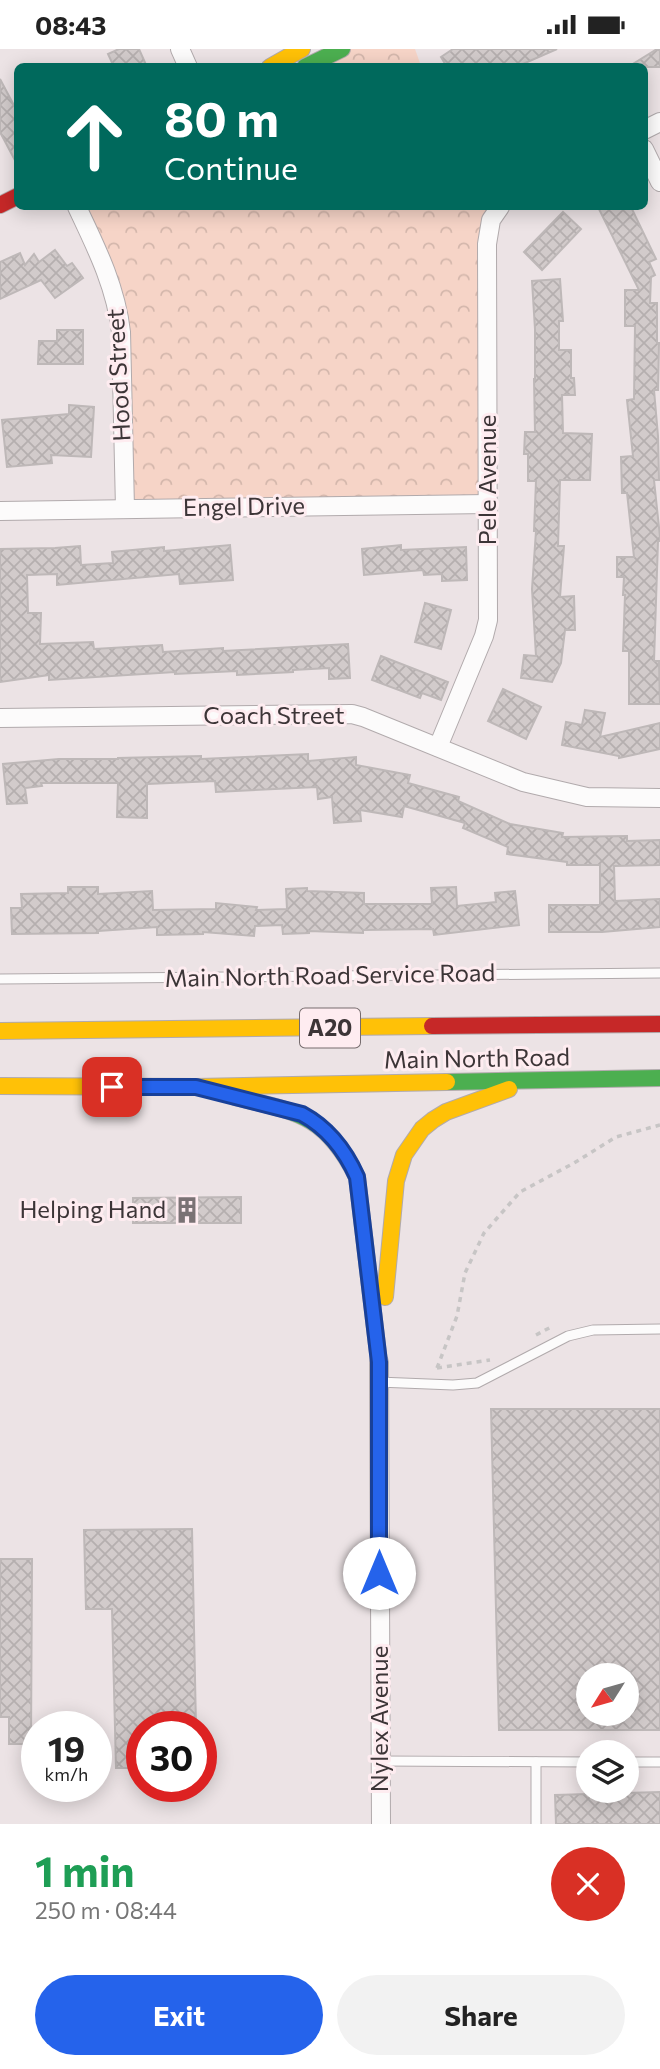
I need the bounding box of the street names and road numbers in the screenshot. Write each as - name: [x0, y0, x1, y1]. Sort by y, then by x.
- street label: Hood Street: [100, 308, 135, 442]
- street label: Pele Avenue: [472, 415, 501, 545]
- street label: Engel Drive: [183, 490, 305, 521]
- street label: Coach Street: [203, 700, 345, 729]
- street label: Main North Road Service Road: [164, 957, 496, 992]
- road number: A20: [300, 1009, 360, 1047]
- street label: Main North Road: [384, 1041, 570, 1074]
- street label: Nylex Avenue: [364, 1646, 393, 1792]

